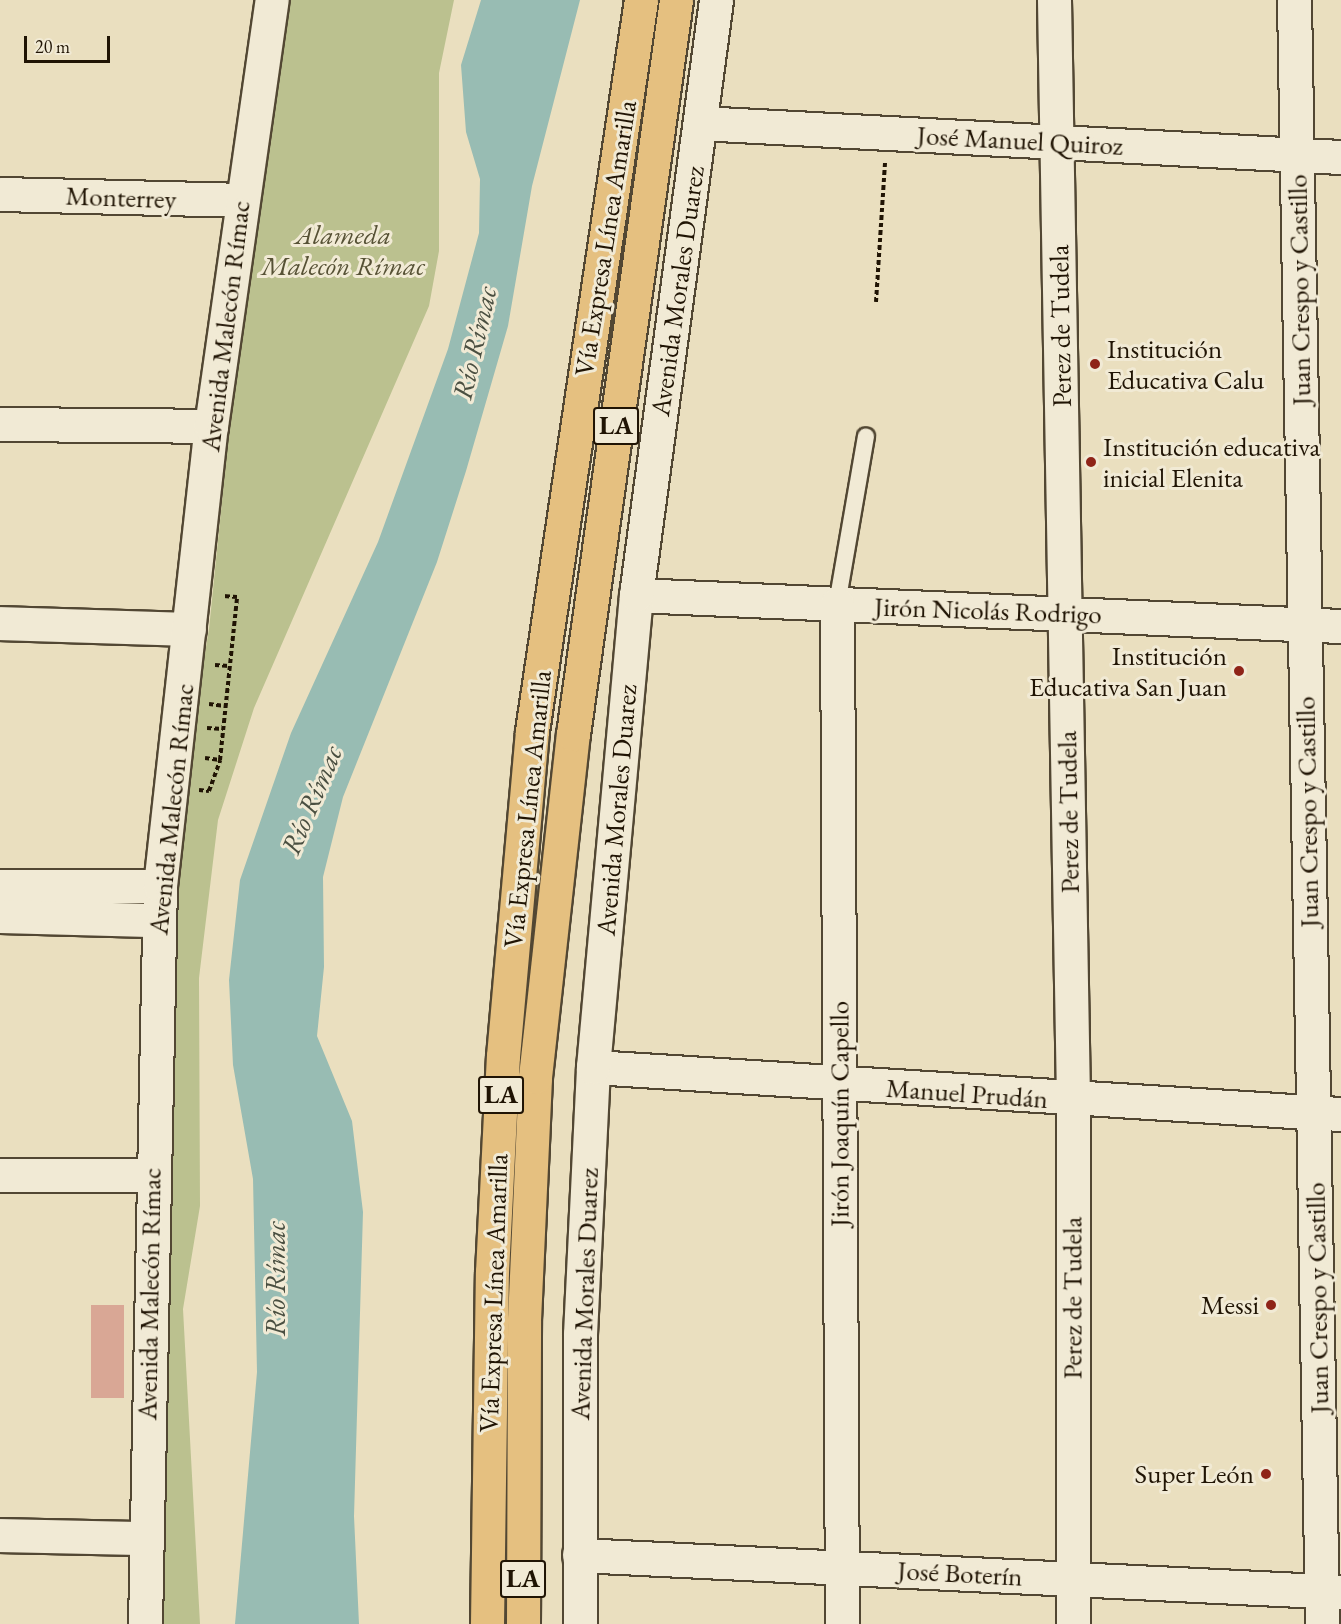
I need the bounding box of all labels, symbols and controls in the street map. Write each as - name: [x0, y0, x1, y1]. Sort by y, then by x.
- scale bar: [27, 24, 112, 62]
- text: 20 m: [35, 35, 70, 58]
- street label: Vía Expresa Línea Amarilla: [567, 98, 643, 378]
- street label: José Manuel Quiroz: [916, 118, 1124, 162]
- street label: Avenida Morales Duarez: [643, 164, 711, 418]
- street label: Juan Crespo y Castillo: [1281, 174, 1317, 406]
- street label: Monterrey: [65, 179, 177, 215]
- street label: Avenida Malecón Rímac: [194, 199, 256, 453]
- park label: Alameda Malecón Rímac: [261, 218, 425, 281]
- street label: Perez de Tudela: [1042, 244, 1078, 408]
- water label: Río Rímac: [445, 283, 503, 403]
- place label: Institución Educativa Calu: [1107, 332, 1264, 395]
- marker: Institución Educativa Calu: [1088, 357, 1102, 371]
- road number: LA: [592, 403, 640, 449]
- place label: Institución educativa inicial Elenita: [1103, 430, 1320, 493]
- marker: Institución educativa inicial Elenita: [1084, 455, 1098, 469]
- street label: Jirón Nicolás Rodrigo: [874, 590, 1102, 630]
- place label: Institución Educativa San Juan: [1029, 639, 1227, 702]
- marker: Institución Educativa San Juan: [1232, 664, 1246, 678]
- street label: Vía Expresa Línea Amarilla: [496, 669, 558, 949]
- street label: Avenida Malecón Rímac: [142, 682, 200, 936]
- street label: Avenida Morales Duarez: [589, 683, 643, 937]
- street label: Juan Crespo y Castillo: [1289, 696, 1325, 928]
- street label: Perez de Tudela: [1050, 730, 1086, 894]
- water label: Río Rímac: [273, 741, 349, 859]
- street label: Jirón Joaquín Capello: [823, 1001, 855, 1227]
- street label: Manuel Prudán: [885, 1071, 1049, 1115]
- road number: LA: [477, 1072, 525, 1118]
- street label: Vía Expresa Línea Amarilla: [472, 1153, 514, 1433]
- street label: Avenida Malecón Rímac: [131, 1167, 167, 1421]
- street label: Avenida Morales Duarez: [563, 1167, 605, 1421]
- street label: Juan Crespo y Castillo: [1299, 1182, 1335, 1414]
- street label: Perez de Tudela: [1056, 1217, 1088, 1379]
- water label: Río Rímac: [258, 1222, 292, 1336]
- place label: Messi: [1201, 1289, 1259, 1321]
- marker: Messi: [1264, 1298, 1278, 1312]
- place label: Super León: [1135, 1458, 1254, 1490]
- marker: Super León: [1259, 1467, 1273, 1481]
- street label: José Boterín: [897, 1554, 1023, 1592]
- road number: LA: [499, 1556, 547, 1602]

